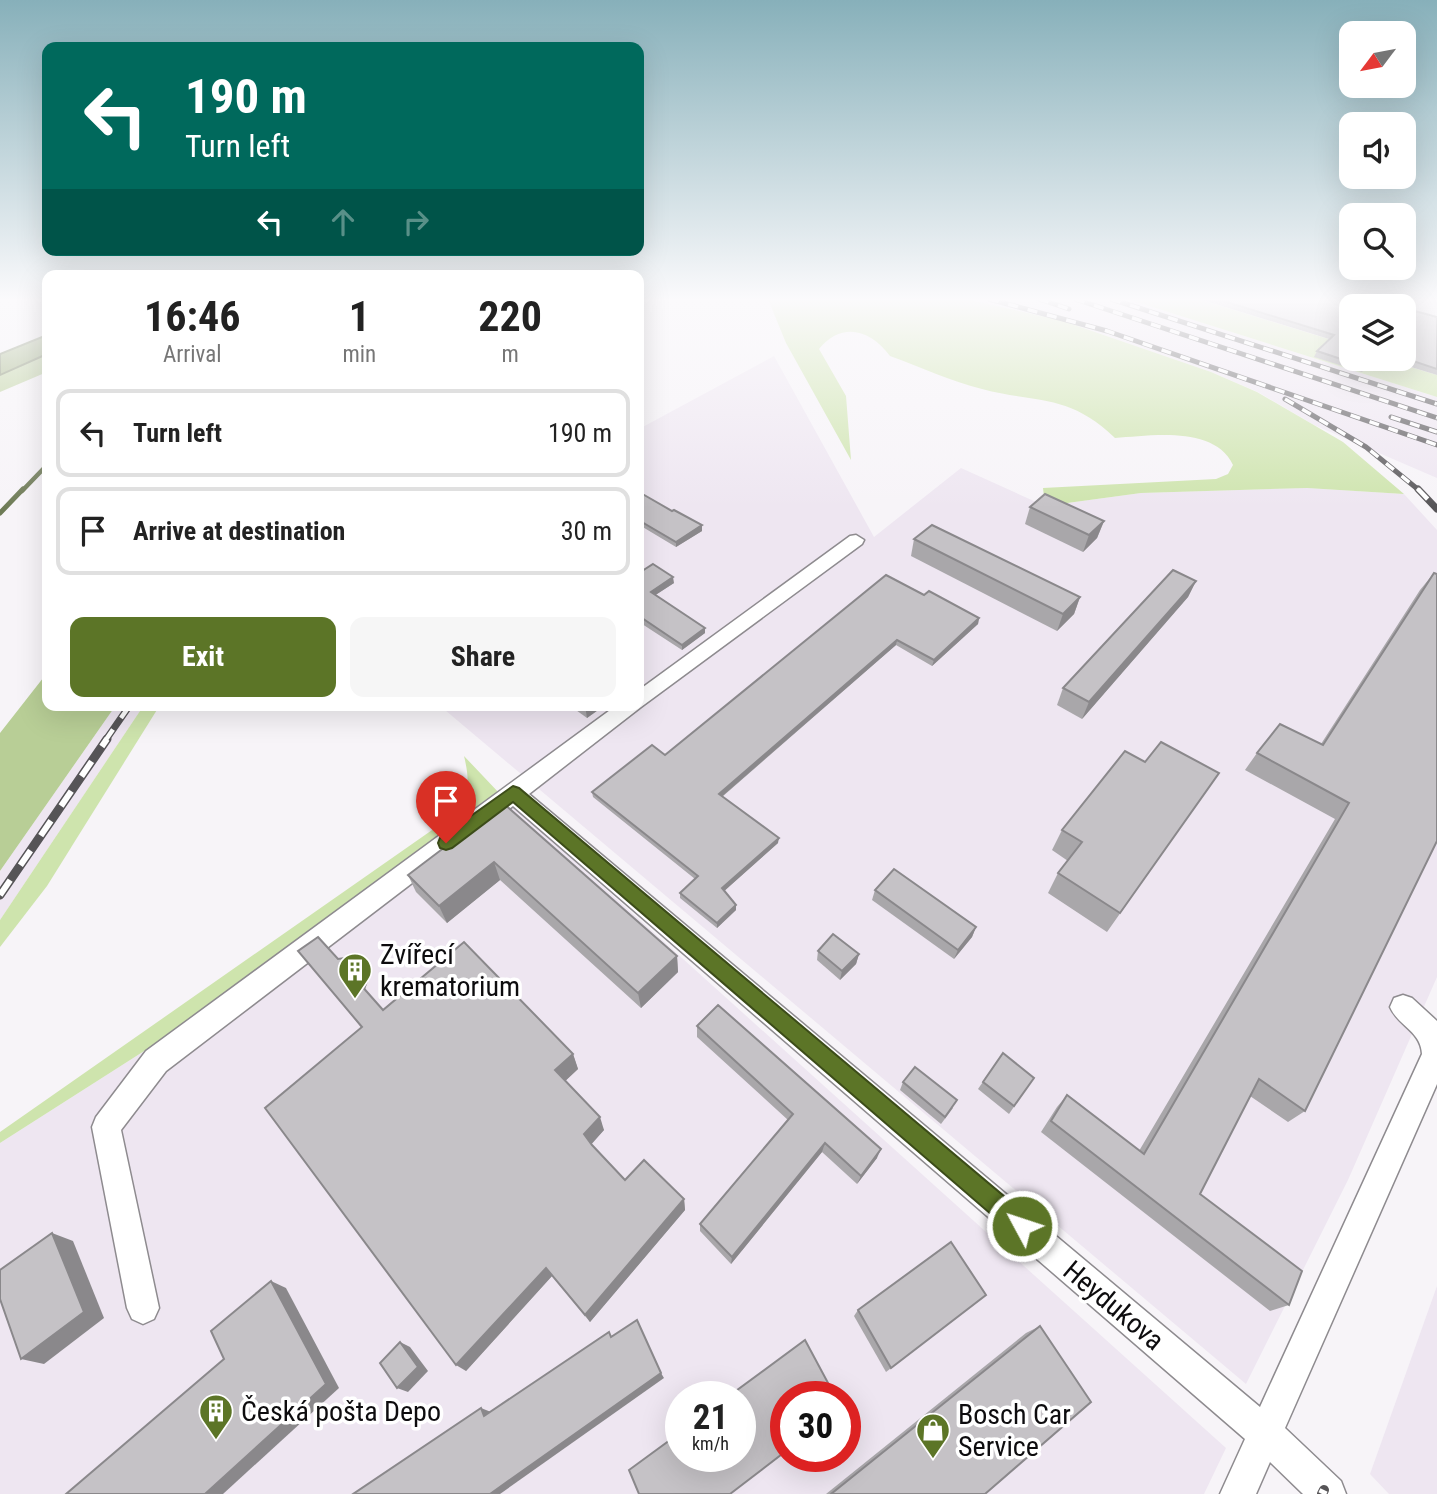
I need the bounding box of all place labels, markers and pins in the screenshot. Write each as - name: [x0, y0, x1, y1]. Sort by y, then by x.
- pin: [416, 771, 476, 843]
- place label: Zvířecí krematorium: [380, 938, 520, 1003]
- building icon: Zvířecí krematorium: [336, 951, 374, 1000]
- building icon: Česká pošta Depo: [197, 1392, 235, 1441]
- place label: Česká pošta Depo: [241, 1395, 441, 1428]
- place label: Bosch Car Service: [958, 1398, 1071, 1463]
- shop icon: Bosch Car Service: [914, 1411, 952, 1460]

